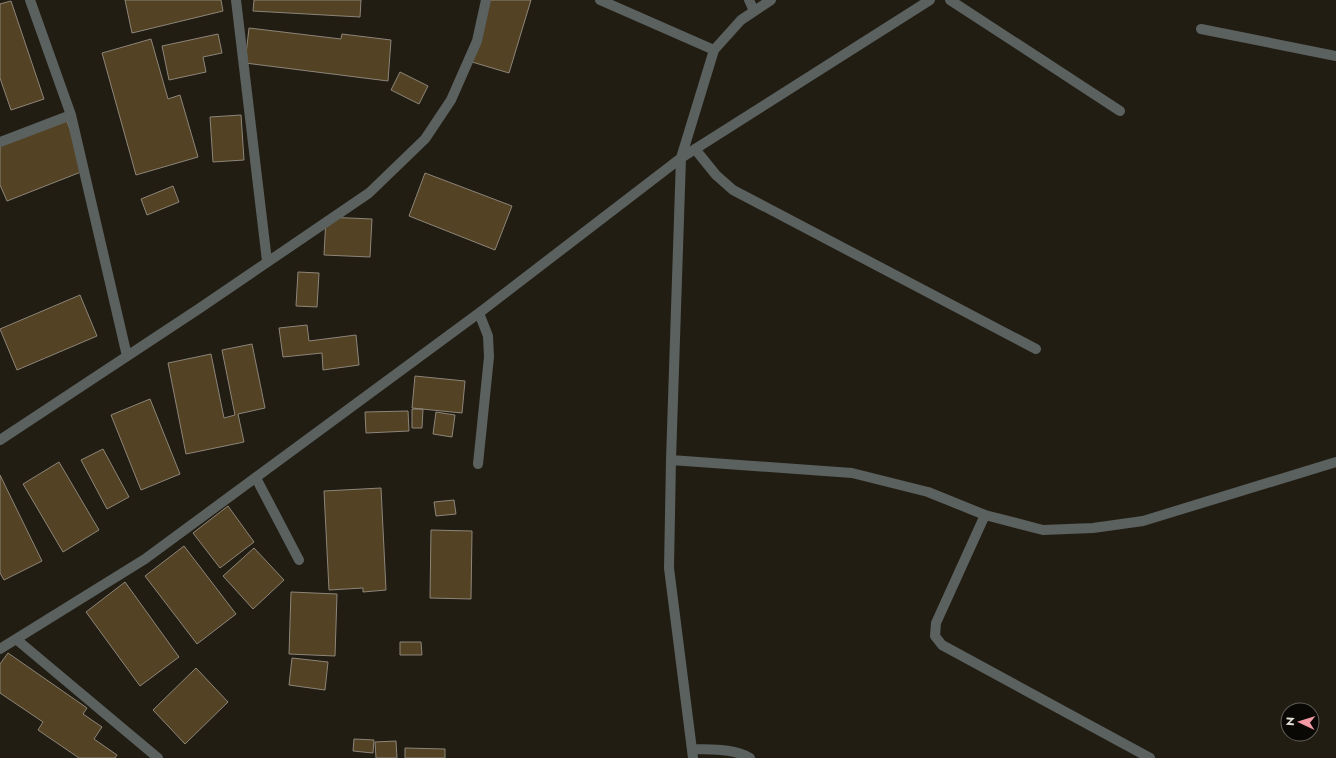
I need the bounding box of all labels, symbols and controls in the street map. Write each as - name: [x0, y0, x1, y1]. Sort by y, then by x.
- north arrow: [1280, 702, 1320, 742]
- text: N: [1282, 716, 1298, 726]

